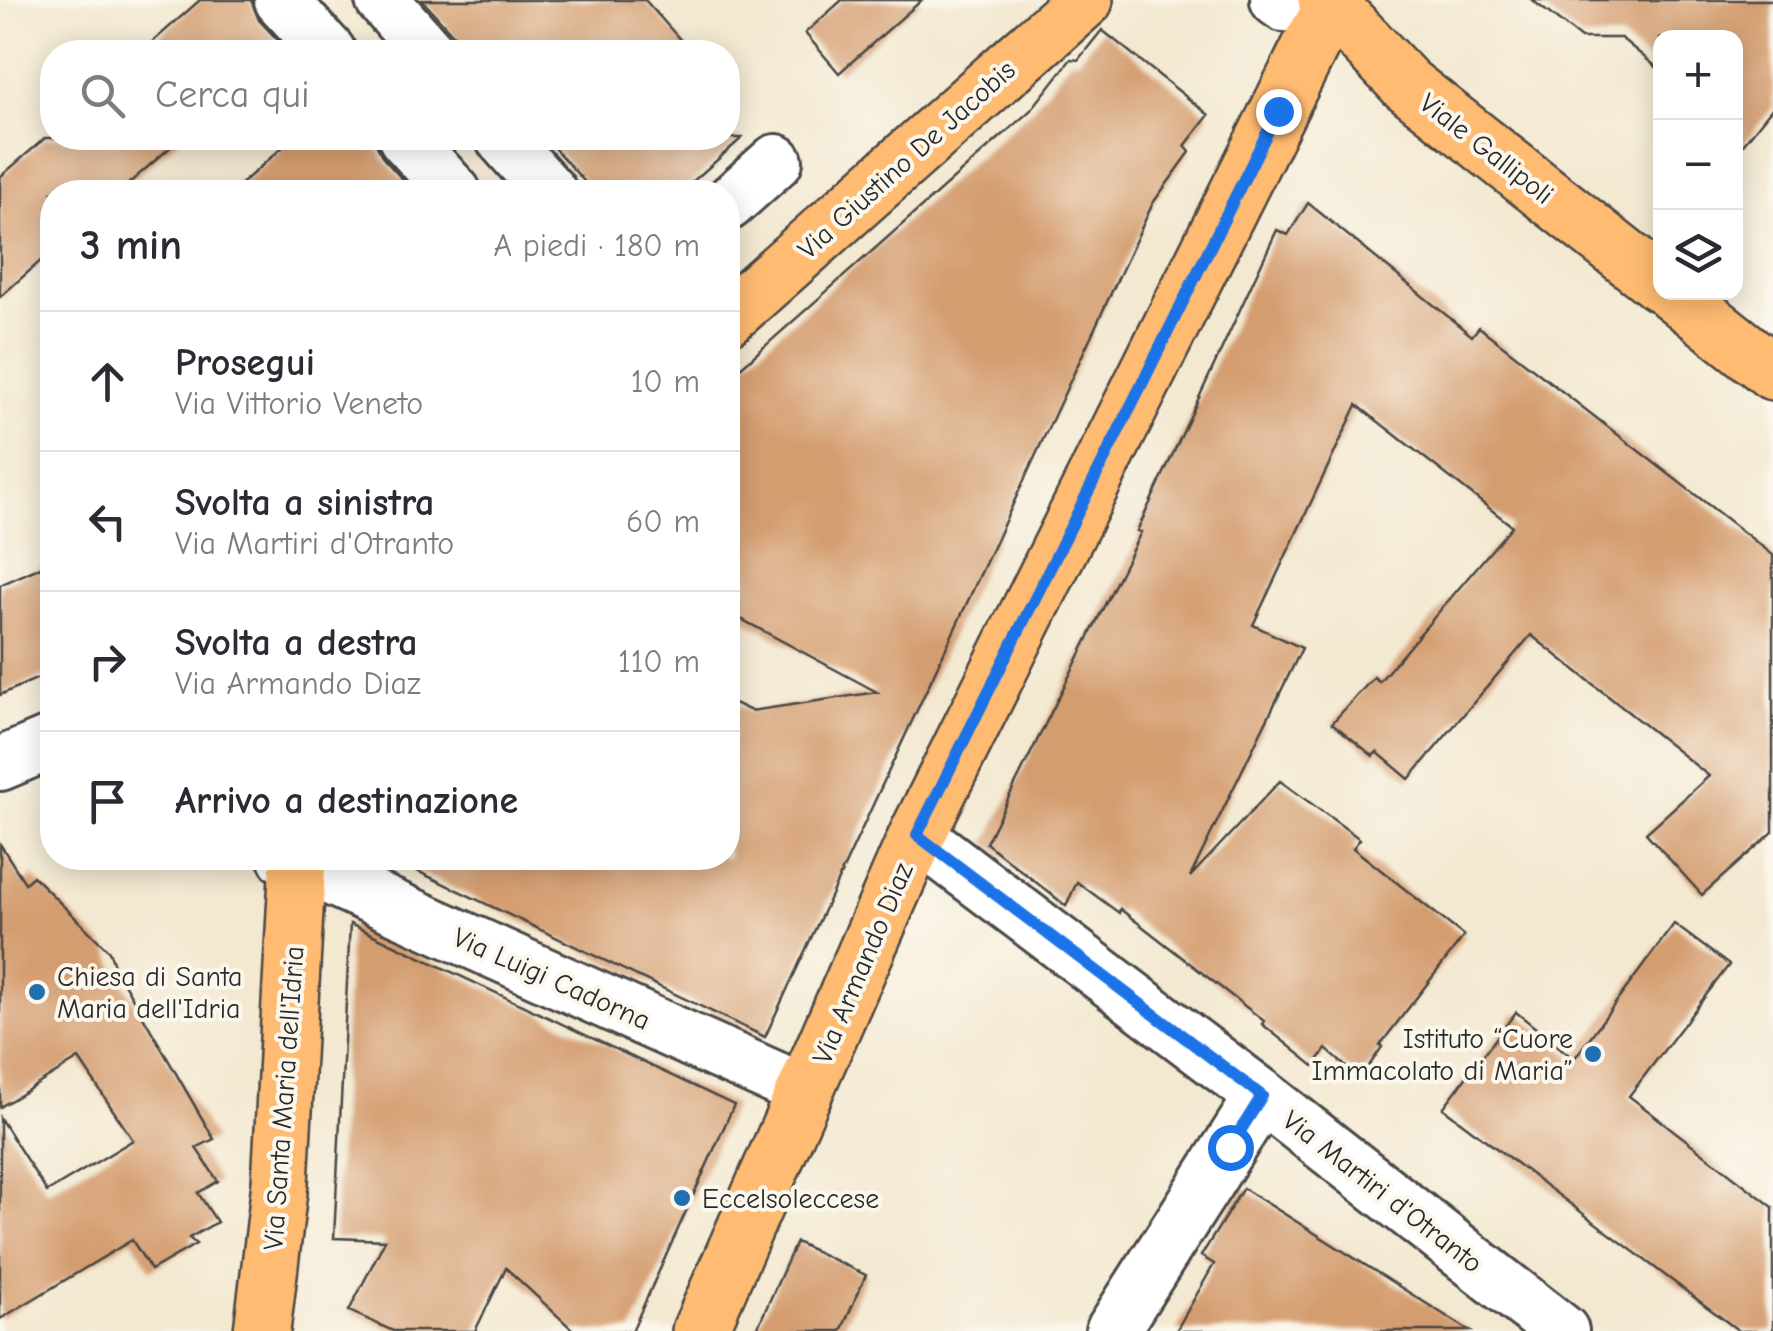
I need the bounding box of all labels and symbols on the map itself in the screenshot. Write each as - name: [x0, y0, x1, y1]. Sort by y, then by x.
- street label: Via Giustino De Jacobis: [792, 54, 1022, 266]
- street label: Viale Gallipoli: [1413, 87, 1560, 211]
- route end: [1256, 89, 1302, 135]
- street label: Via Armando Diaz: [806, 858, 920, 1069]
- street label: Via Luigi Cadorna: [448, 921, 655, 1037]
- street label: Via Santa Maria dell'Idria: [257, 945, 311, 1251]
- place label: Chiesa di Santa Maria dell'Idria: [57, 961, 243, 1025]
- marker: Chiesa di Santa Maria dell'Idria: [26, 981, 48, 1003]
- place label: Istituto “Cuore Immacolato di Maria”: [1312, 1023, 1573, 1087]
- marker: Istituto “Cuore Immacolato di Maria”: [1582, 1043, 1604, 1065]
- street label: Via Martiri d'Otranto: [1276, 1104, 1488, 1280]
- route start: [1208, 1125, 1254, 1171]
- place label: Eccelsoleccese: [702, 1183, 879, 1215]
- marker: Eccelsoleccese: [671, 1187, 693, 1209]

